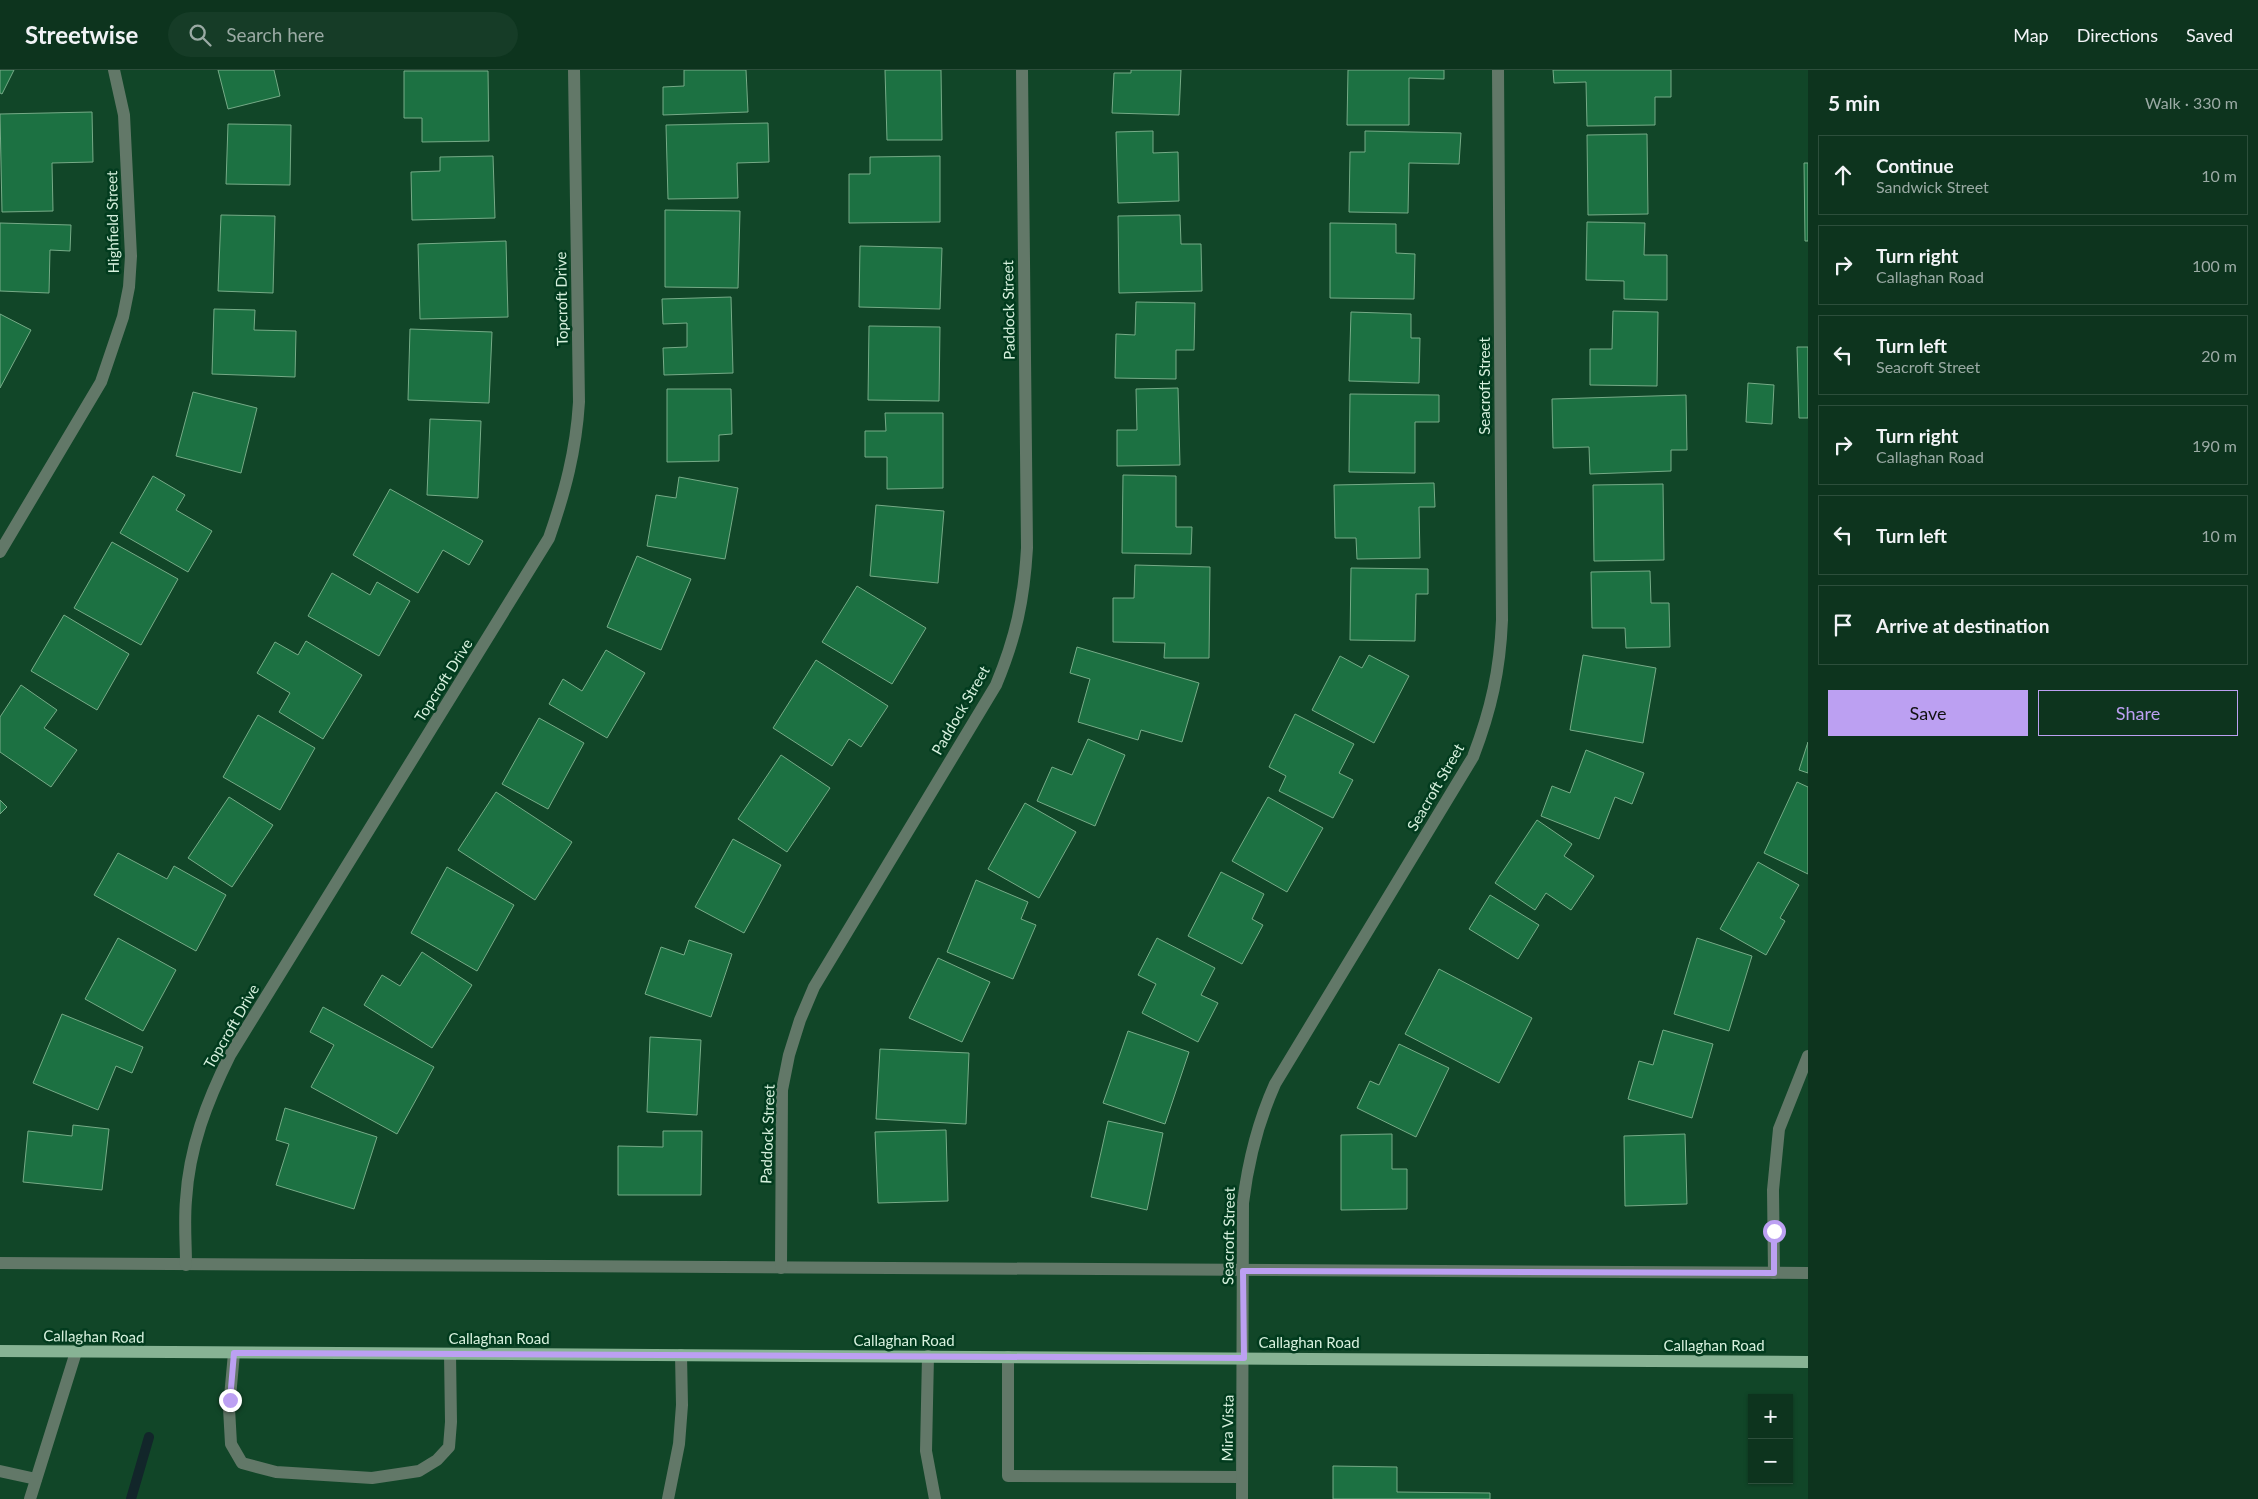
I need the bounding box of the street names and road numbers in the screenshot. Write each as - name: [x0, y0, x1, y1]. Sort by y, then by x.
- street label: Highfield Street: [102, 170, 122, 274]
- street label: Topcroft Drive: [551, 252, 571, 346]
- street label: Paddock Street: [998, 259, 1018, 360]
- street label: Seacroft Street: [1475, 337, 1493, 435]
- street label: Topcroft Drive: [410, 635, 476, 725]
- street label: Paddock Street: [927, 662, 993, 758]
- street label: Seacroft Street: [1403, 740, 1468, 834]
- street label: Topcroft Drive: [200, 981, 262, 1071]
- street label: Paddock Street: [756, 1083, 778, 1184]
- street label: Seacroft Street: [1218, 1186, 1238, 1285]
- street label: Callaghan Road: [43, 1326, 145, 1346]
- street label: Callaghan Road: [448, 1329, 550, 1347]
- street label: Callaghan Road: [853, 1331, 955, 1349]
- street label: Callaghan Road: [1258, 1333, 1360, 1351]
- street label: Callaghan Road: [1663, 1336, 1765, 1354]
- street label: Mira Vista: [1217, 1395, 1237, 1461]

